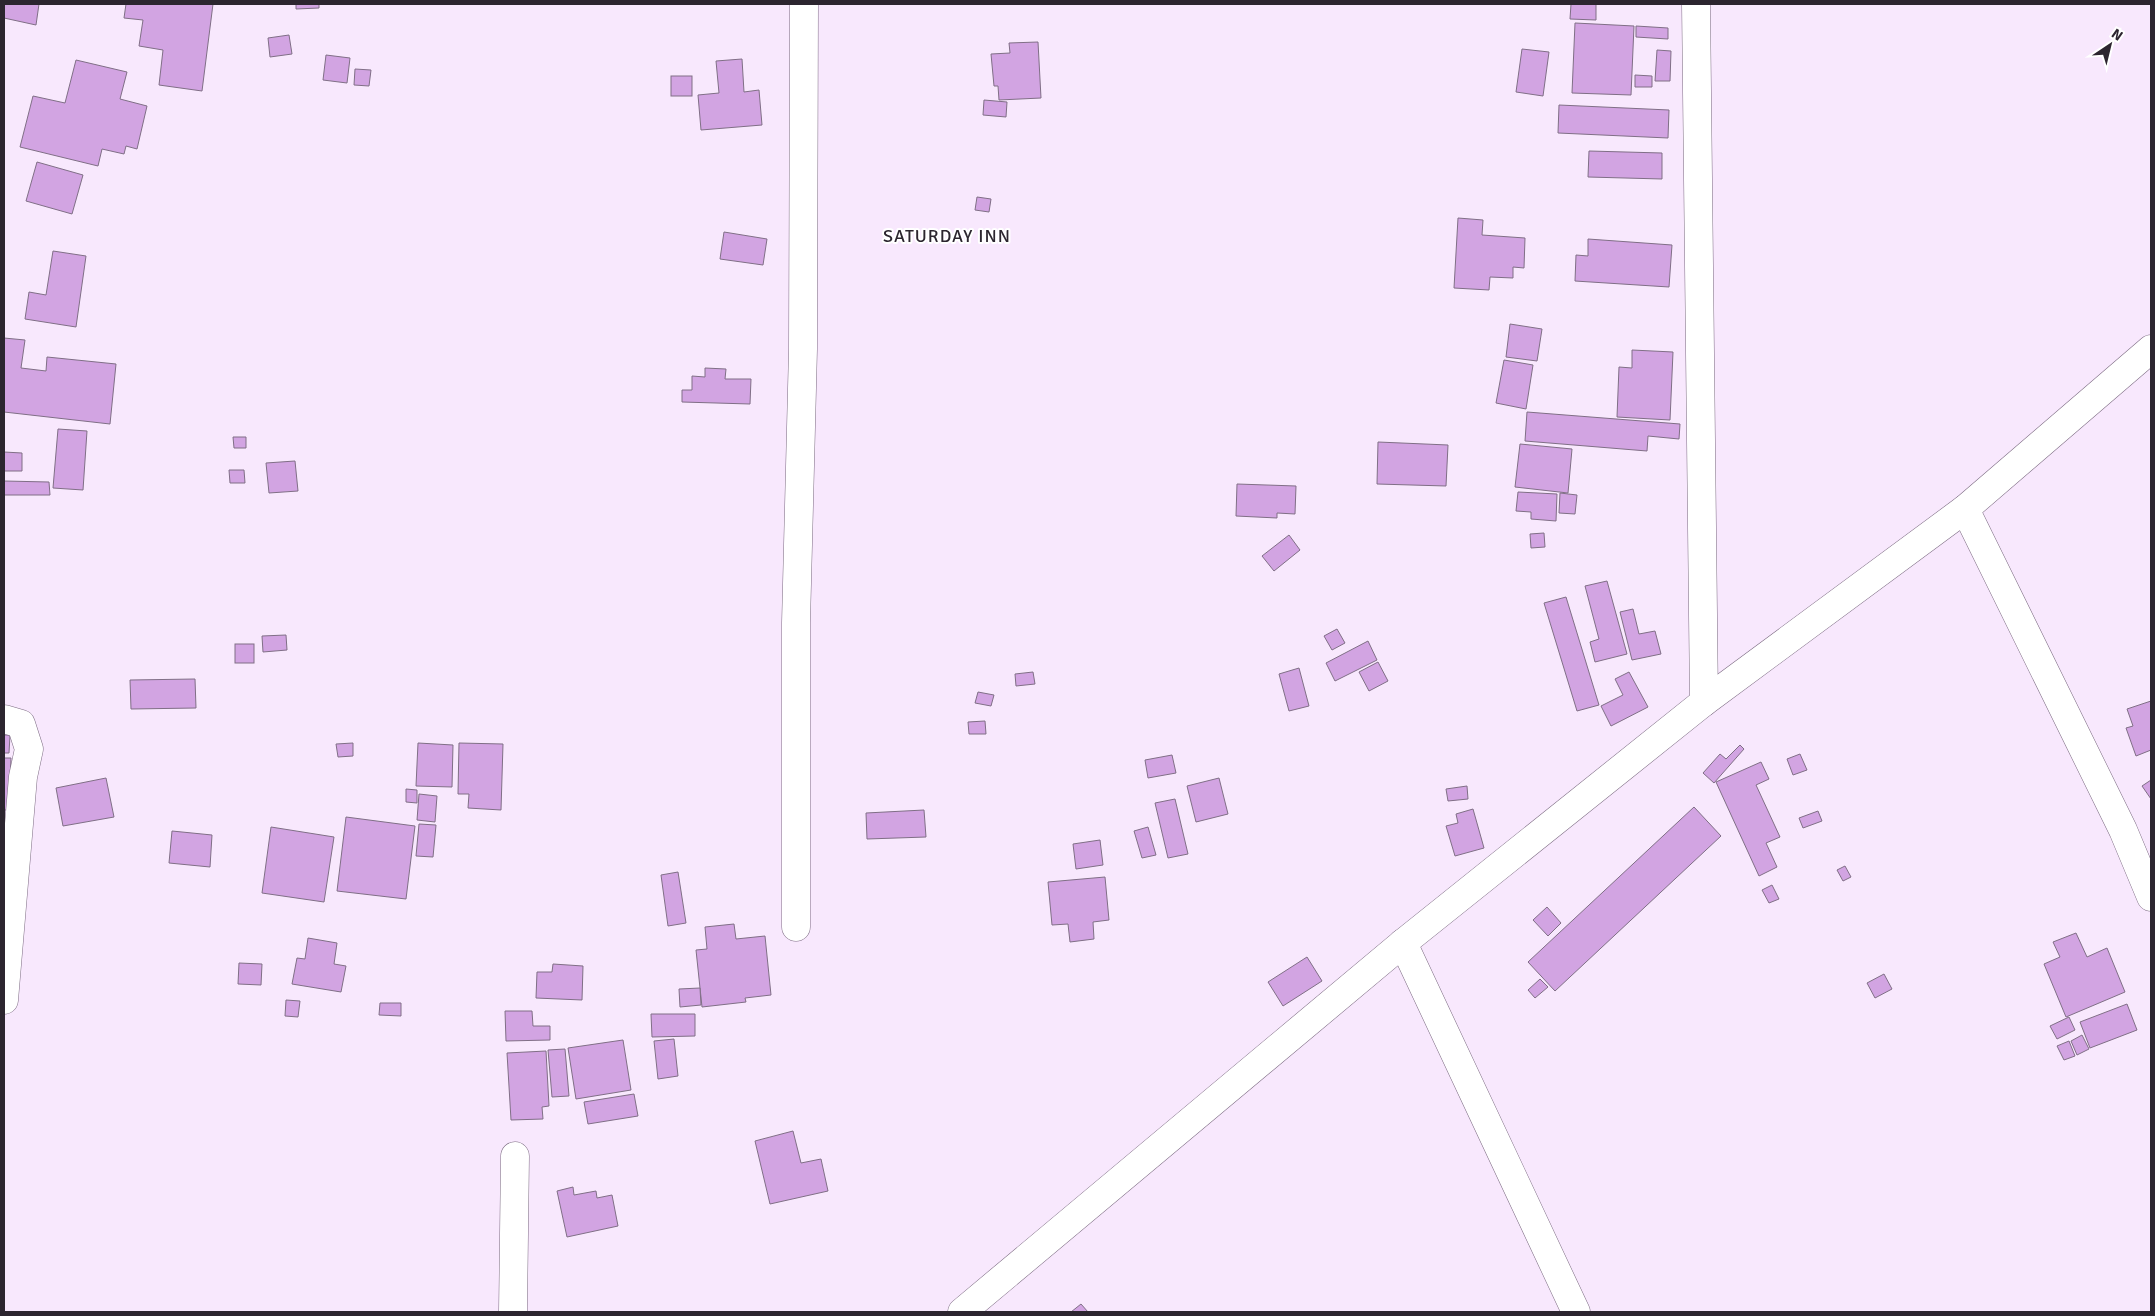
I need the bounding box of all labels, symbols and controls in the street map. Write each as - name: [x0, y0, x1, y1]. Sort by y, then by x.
- north arrow: [2085, 20, 2135, 70]
- text: N: [2108, 25, 2126, 45]
- district label: SATURDAY INN: [883, 225, 1011, 247]

